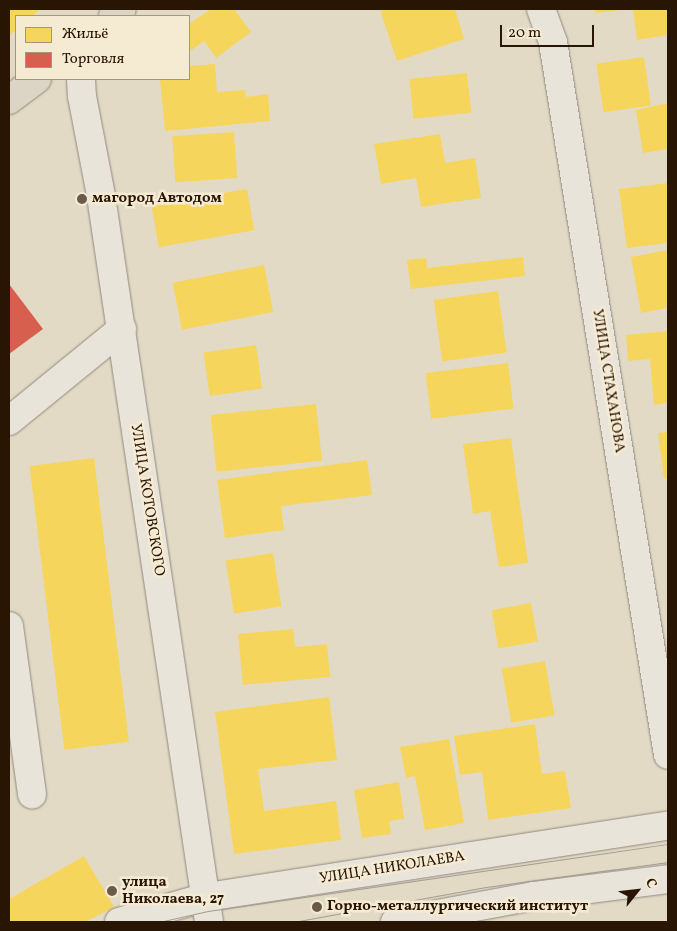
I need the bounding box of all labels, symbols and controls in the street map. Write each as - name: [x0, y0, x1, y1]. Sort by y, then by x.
- legend: [15, 15, 190, 80]
- scale bar: [502, 15, 596, 47]
- text: 20 m: [508, 23, 541, 44]
- text: Жильё: [62, 24, 108, 45]
- text: Торговля: [62, 49, 124, 70]
- place label: магород Автодом: [92, 190, 222, 208]
- marker: магород Автодом: [76, 193, 88, 205]
- street label: УЛИЦА СТАХАНОВА: [588, 308, 628, 454]
- street label: УЛИЦА КОТОВСКОГО: [126, 422, 168, 578]
- street label: УЛИЦА НИКОЛАЕВА: [318, 848, 466, 888]
- north arrow: [612, 866, 662, 916]
- place label: улица Николаева, 27: [122, 873, 224, 908]
- text: С: [640, 875, 661, 892]
- marker: улица Николаева, 27: [106, 885, 118, 897]
- place label: Горно-металлургический институт: [327, 898, 588, 916]
- marker: Горно-металлургический институт: [311, 901, 323, 913]

